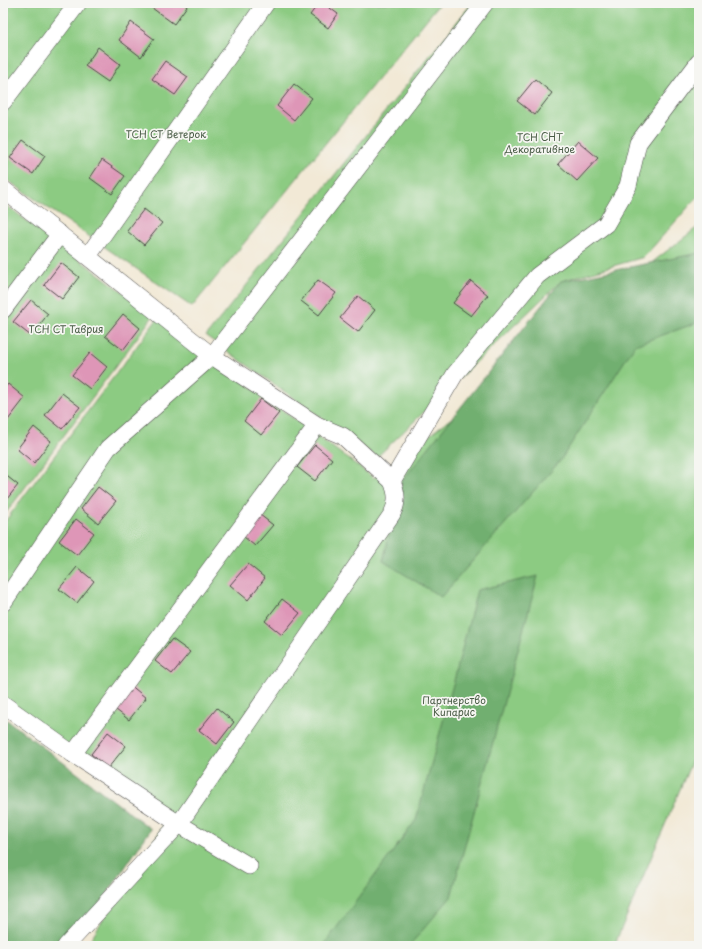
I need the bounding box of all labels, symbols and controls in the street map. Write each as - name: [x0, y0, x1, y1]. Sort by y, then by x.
- park label: ТСН СТ Ветерок: [126, 126, 206, 141]
- park label: ТСН СНТ Декоративное: [504, 129, 576, 156]
- park label: ТСН СТ Таврия: [29, 321, 104, 336]
- park label: Партнерство Кипарис: [422, 692, 486, 719]

